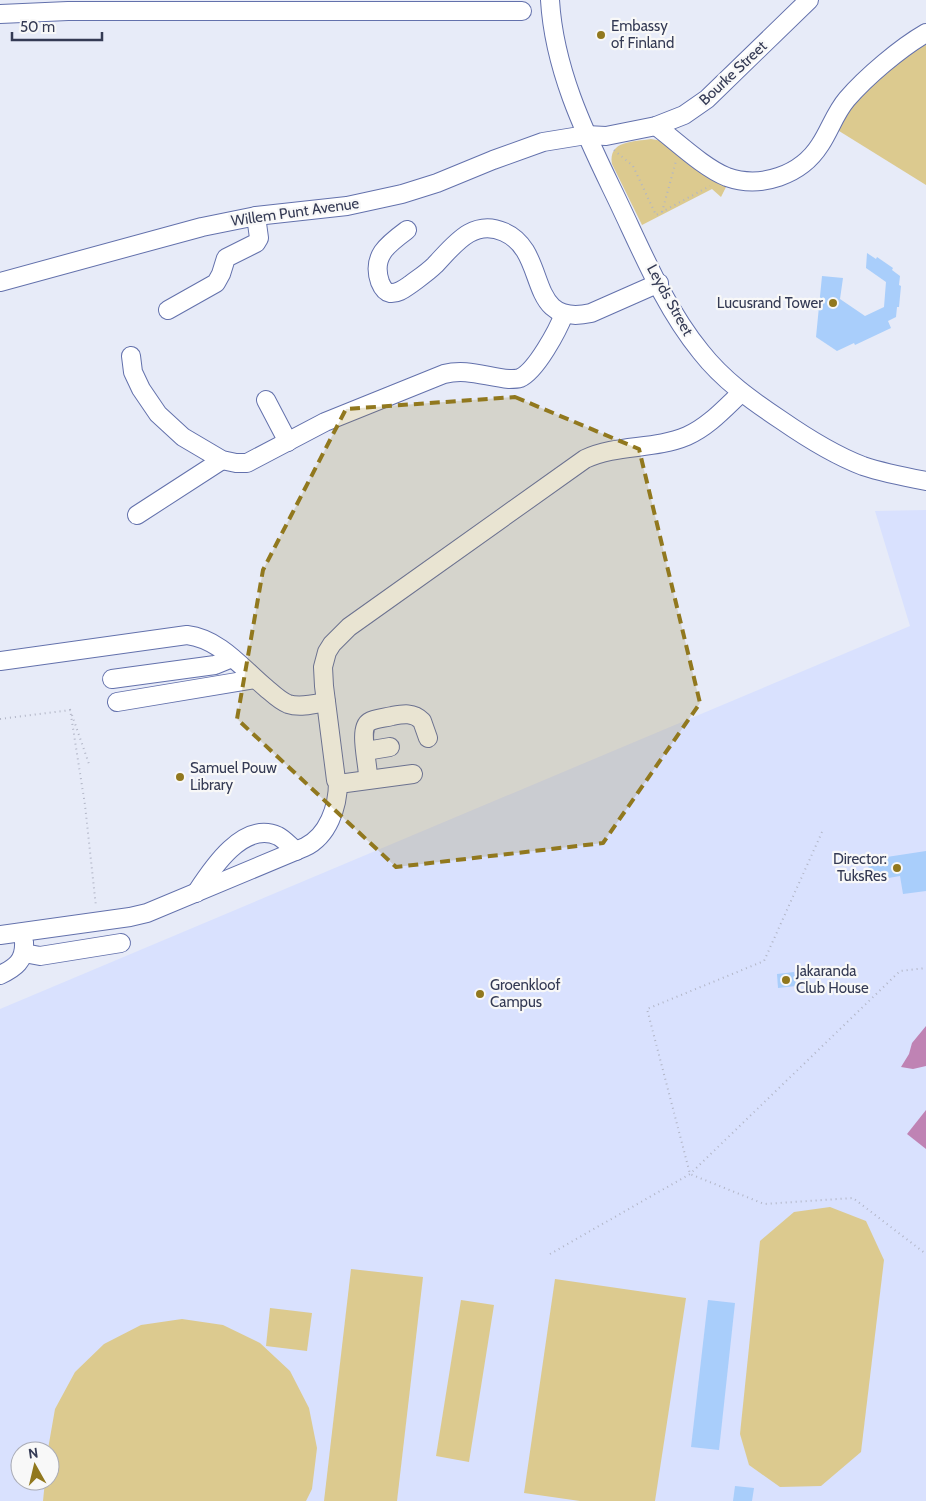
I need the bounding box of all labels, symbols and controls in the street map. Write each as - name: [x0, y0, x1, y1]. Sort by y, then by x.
- scale bar: [12, 10, 102, 42]
- place label: Embassy of Finland: [611, 17, 674, 52]
- text: 50 m: [20, 18, 55, 36]
- marker: Embassy of Finland: [595, 29, 607, 41]
- street label: Bourke Street: [695, 37, 771, 109]
- street label: Willem Punt Avenue: [230, 194, 360, 230]
- street label: Leyds Street: [643, 261, 697, 339]
- place label: Lucusrand Tower: [717, 294, 823, 312]
- marker: Lucusrand Tower: [827, 297, 839, 309]
- place label: Samuel Pouw Library: [190, 759, 277, 794]
- marker: Samuel Pouw Library: [174, 771, 186, 783]
- place label: Director: TuksRes: [833, 850, 887, 885]
- marker: Director: TuksRes: [891, 862, 903, 874]
- place label: Jakaranda Club House: [795, 962, 869, 997]
- marker: Jakaranda Club House: [780, 974, 792, 986]
- place label: Groenkloof Campus: [490, 976, 560, 1011]
- marker: Groenkloof Campus: [474, 988, 486, 1000]
- north arrow: [10, 1441, 60, 1491]
- text: N: [27, 1444, 39, 1463]

